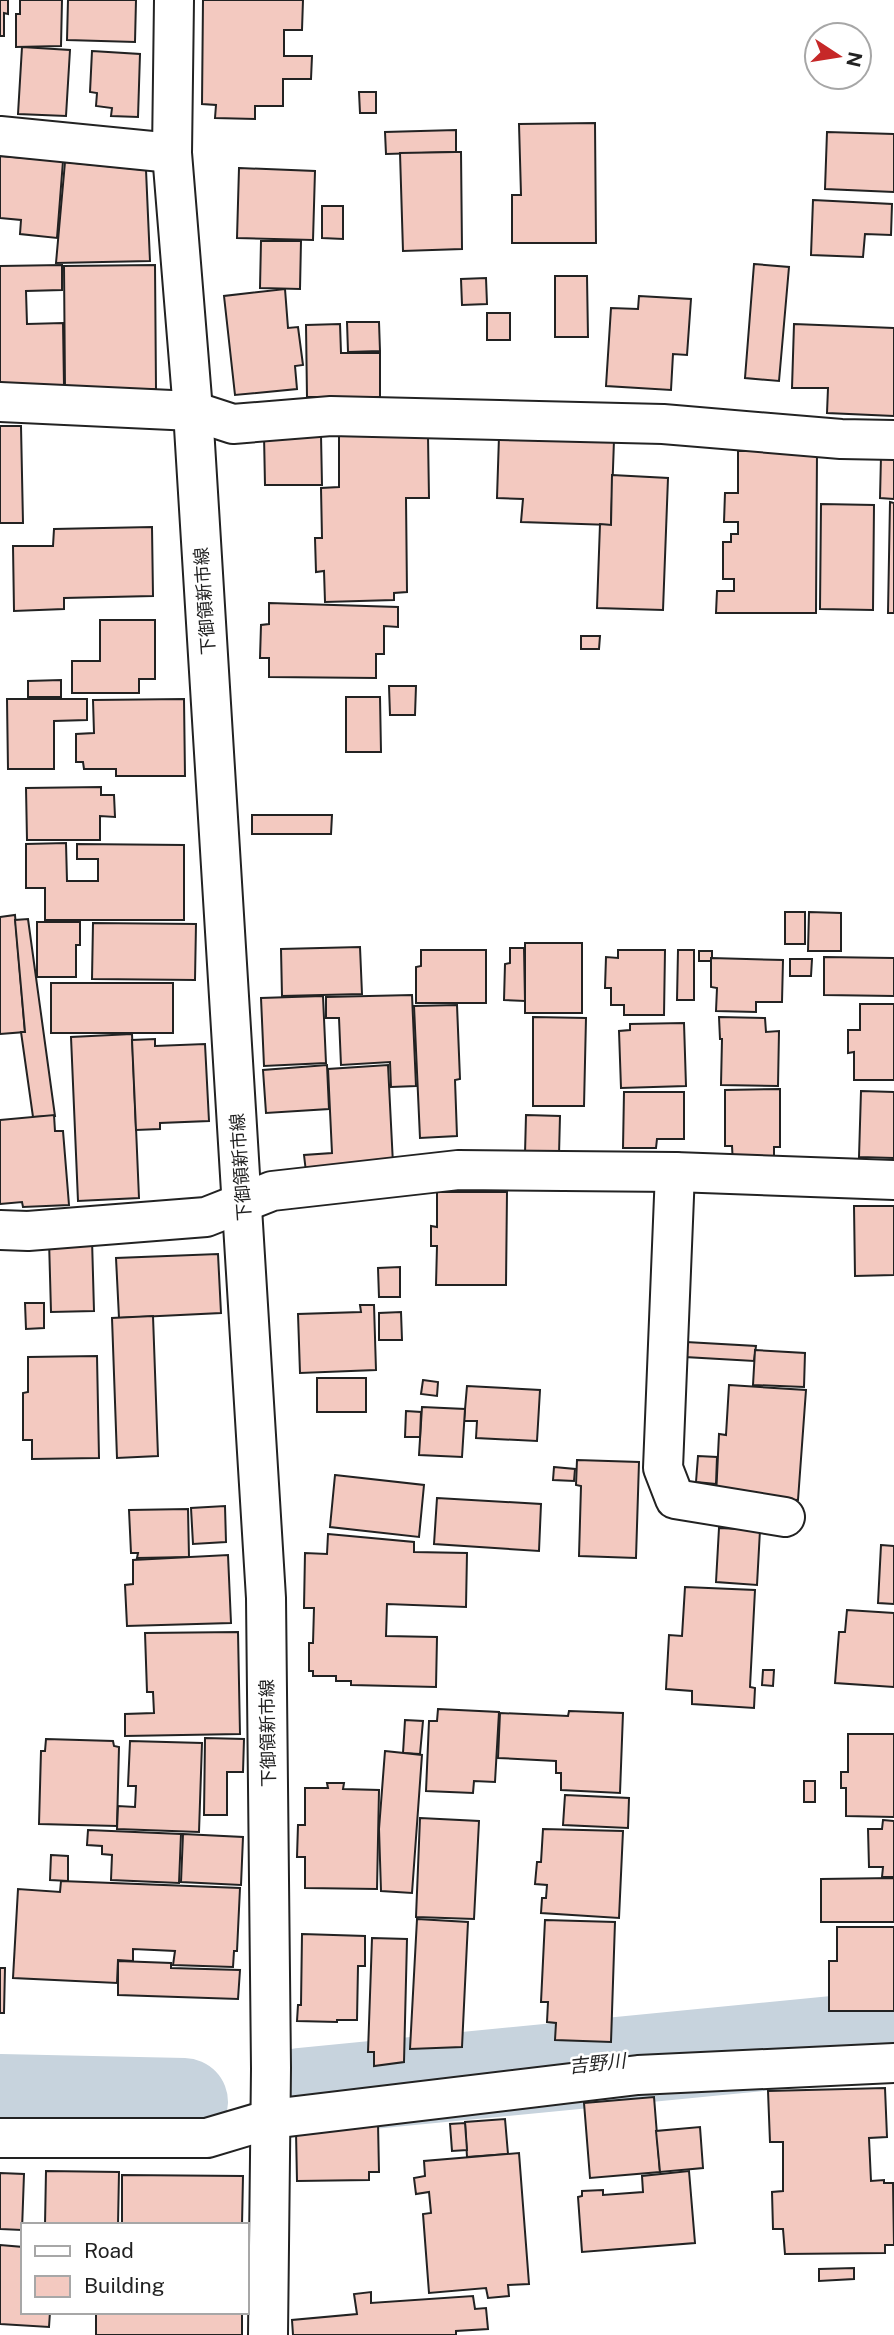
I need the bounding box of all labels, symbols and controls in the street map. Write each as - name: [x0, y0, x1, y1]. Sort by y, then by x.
- north arrow: [803, 21, 873, 91]
- text: N: [842, 50, 867, 69]
- street label: 下御領新市線: [190, 546, 219, 656]
- street label: 下御領新市線: [226, 1112, 255, 1222]
- street label: 下御領新市線: [256, 1679, 279, 1787]
- water label: 吉野川: [567, 2049, 628, 2077]
- legend: [21, 2223, 248, 2314]
- text: Road: [84, 2238, 134, 2263]
- text: Building: [84, 2273, 165, 2298]

